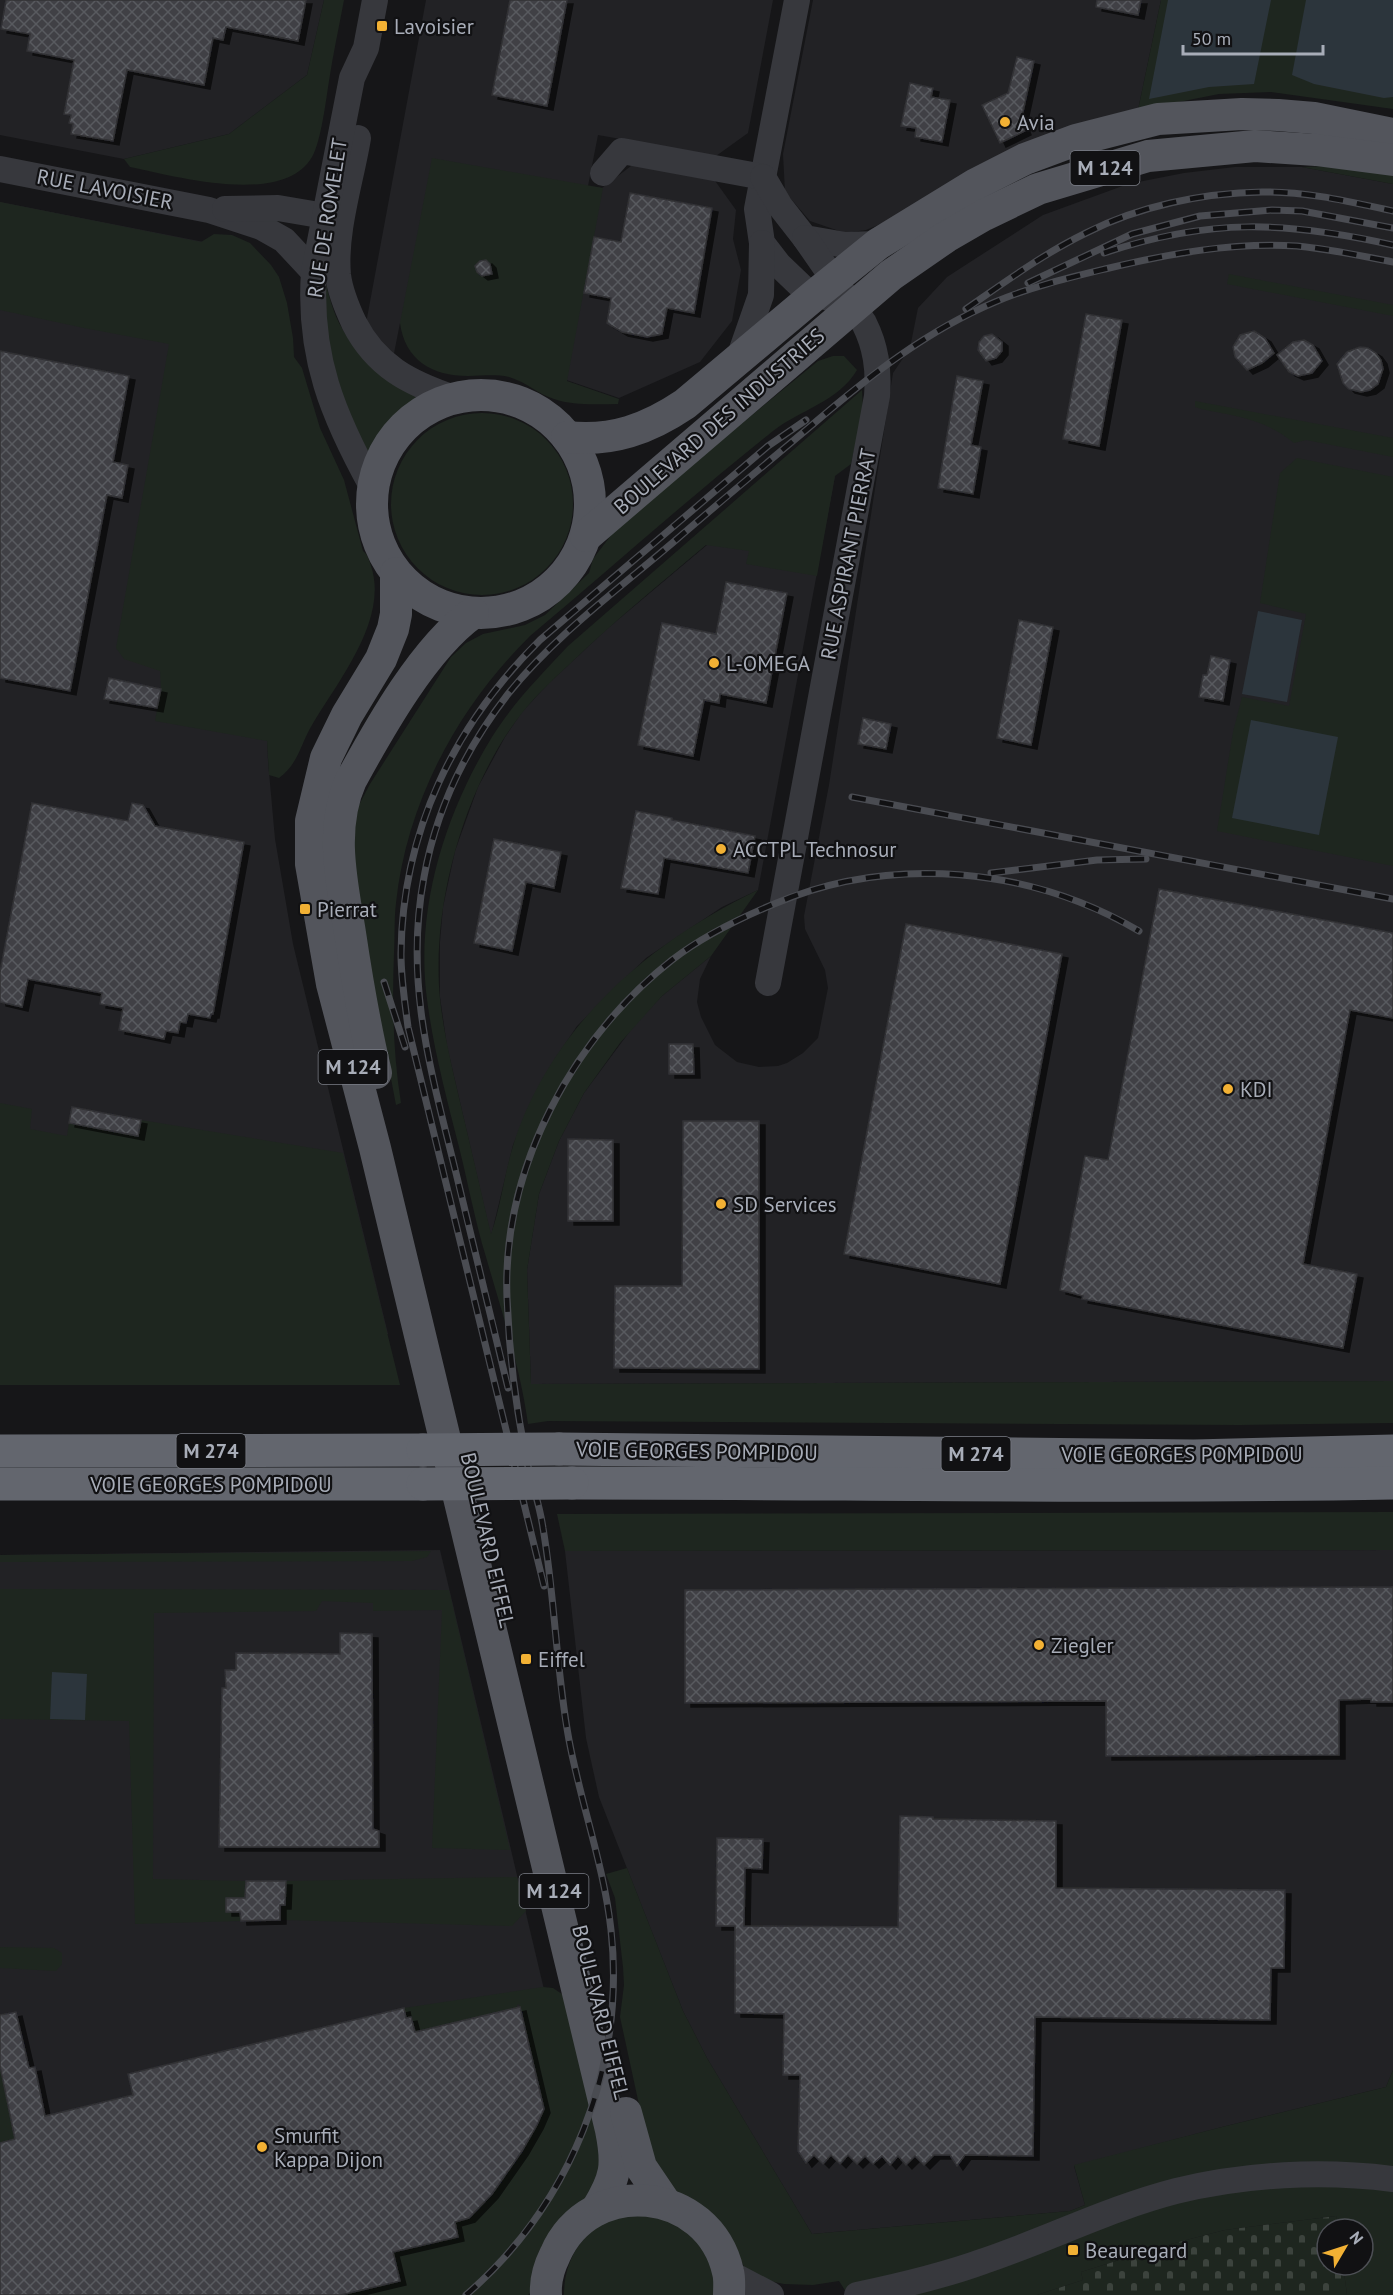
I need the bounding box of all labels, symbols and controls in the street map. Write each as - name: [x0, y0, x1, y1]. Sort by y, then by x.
- place label: Lavoisier: [394, 13, 474, 40]
- scale bar: [1183, 18, 1322, 56]
- marker: Lavoisier: [375, 19, 389, 33]
- text: 50 m: [1192, 27, 1231, 50]
- place label: Avia: [1017, 109, 1055, 136]
- marker: Avia: [998, 115, 1012, 129]
- street label: RUE DE ROMELET: [301, 136, 353, 300]
- road number: M 124: [1070, 151, 1140, 185]
- street label: RUE LAVOISIER: [35, 163, 175, 215]
- street label: BOULEVARD DES INDUSTRIES: [608, 322, 830, 520]
- street label: RUE ASPIRANT PIERRAT: [814, 446, 882, 662]
- place label: L-OMEGA: [726, 650, 811, 677]
- marker: L-OMEGA: [707, 656, 721, 670]
- place label: ACCTPL Technosur: [733, 836, 896, 863]
- marker: ACCTPL Technosur: [714, 842, 728, 856]
- place label: Pierrat: [317, 896, 377, 923]
- marker: Pierrat: [298, 902, 312, 916]
- road number: M 124: [318, 1050, 388, 1084]
- place label: KDI: [1240, 1076, 1273, 1103]
- marker: KDI: [1221, 1082, 1235, 1096]
- place label: SD Services: [733, 1191, 837, 1218]
- marker: SD Services: [714, 1197, 728, 1211]
- road number: M 274: [176, 1434, 246, 1468]
- street label: VOIE GEORGES POMPIDOU: [575, 1435, 818, 1467]
- road number: M 274: [942, 1437, 1010, 1471]
- street label: VOIE GEORGES POMPIDOU: [1060, 1441, 1303, 1468]
- street label: BOULEVARD EIFFEL: [455, 1450, 521, 1630]
- street label: VOIE GEORGES POMPIDOU: [89, 1471, 332, 1498]
- place label: Ziegler: [1051, 1632, 1114, 1659]
- marker: Ziegler: [1032, 1638, 1046, 1652]
- place label: Eiffel: [538, 1646, 585, 1673]
- marker: Eiffel: [519, 1652, 533, 1666]
- road number: M 124: [520, 1874, 588, 1908]
- street label: BOULEVARD EIFFEL: [566, 1922, 636, 2102]
- place label: Smurfit Kappa Dijon: [274, 2122, 383, 2173]
- marker: Smurfit Kappa Dijon: [255, 2140, 269, 2154]
- north arrow: [1315, 2217, 1375, 2277]
- text: N: [1346, 2227, 1368, 2248]
- place label: Beauregard: [1085, 2237, 1187, 2264]
- marker: Beauregard: [1066, 2243, 1080, 2257]

